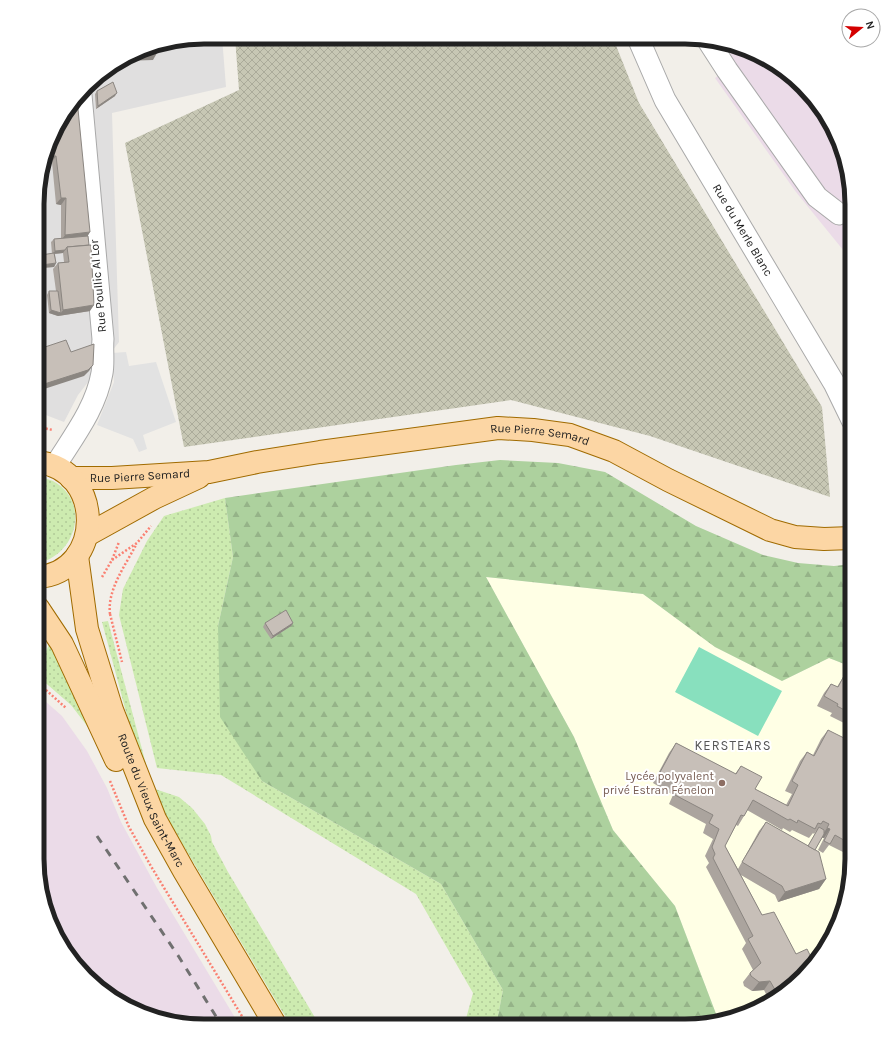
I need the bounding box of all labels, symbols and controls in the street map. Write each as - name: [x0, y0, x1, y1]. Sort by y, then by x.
- north arrow: [841, 8, 881, 48]
- text: N: [863, 19, 877, 31]
- street label: Rue du Merle Blanc: [710, 181, 776, 279]
- street label: Rue Poullic Al Lor: [87, 238, 109, 333]
- street label: Rue Pierre Semard: [489, 421, 591, 449]
- street label: Rue Pierre Semard: [90, 466, 191, 485]
- street label: Route du Vieux Saint-Marc: [115, 731, 187, 870]
- district label: KERSTEARS: [694, 738, 772, 753]
- place label: Lycée polyvalent privé Estran Fénelon: [603, 769, 714, 797]
- marker: Lycée polyvalent privé Estran Fénelon: [717, 778, 727, 788]

